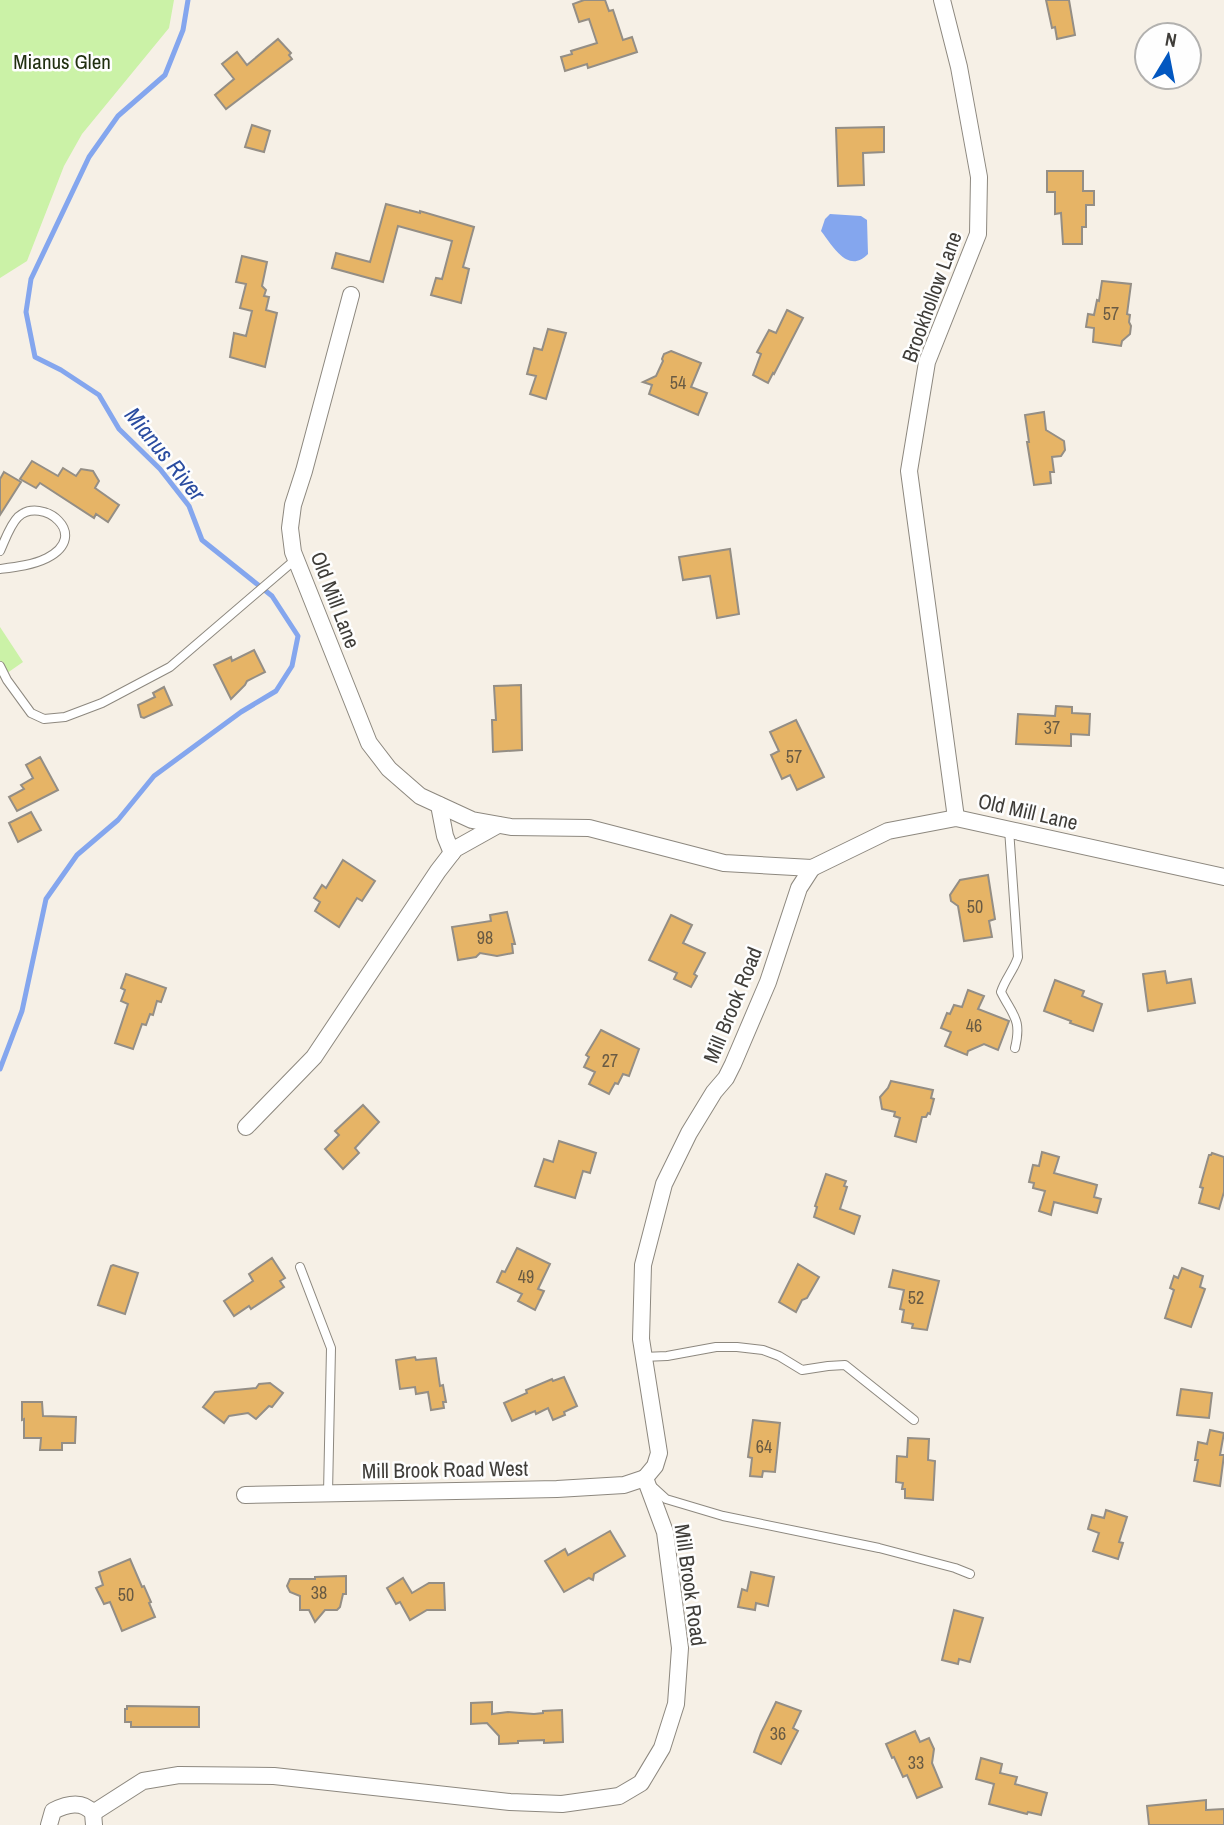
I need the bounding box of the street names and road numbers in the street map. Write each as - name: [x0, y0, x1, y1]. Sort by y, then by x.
- street label: Brookhollow Lane: [894, 228, 969, 366]
- street label: Old Mill Lane: [304, 547, 367, 652]
- street label: Old Mill Lane: [975, 786, 1081, 837]
- street label: Mill Brook Road: [696, 943, 769, 1067]
- street label: Mill Brook Road West: [362, 1454, 529, 1485]
- street label: Mill Brook Road: [668, 1522, 713, 1648]

